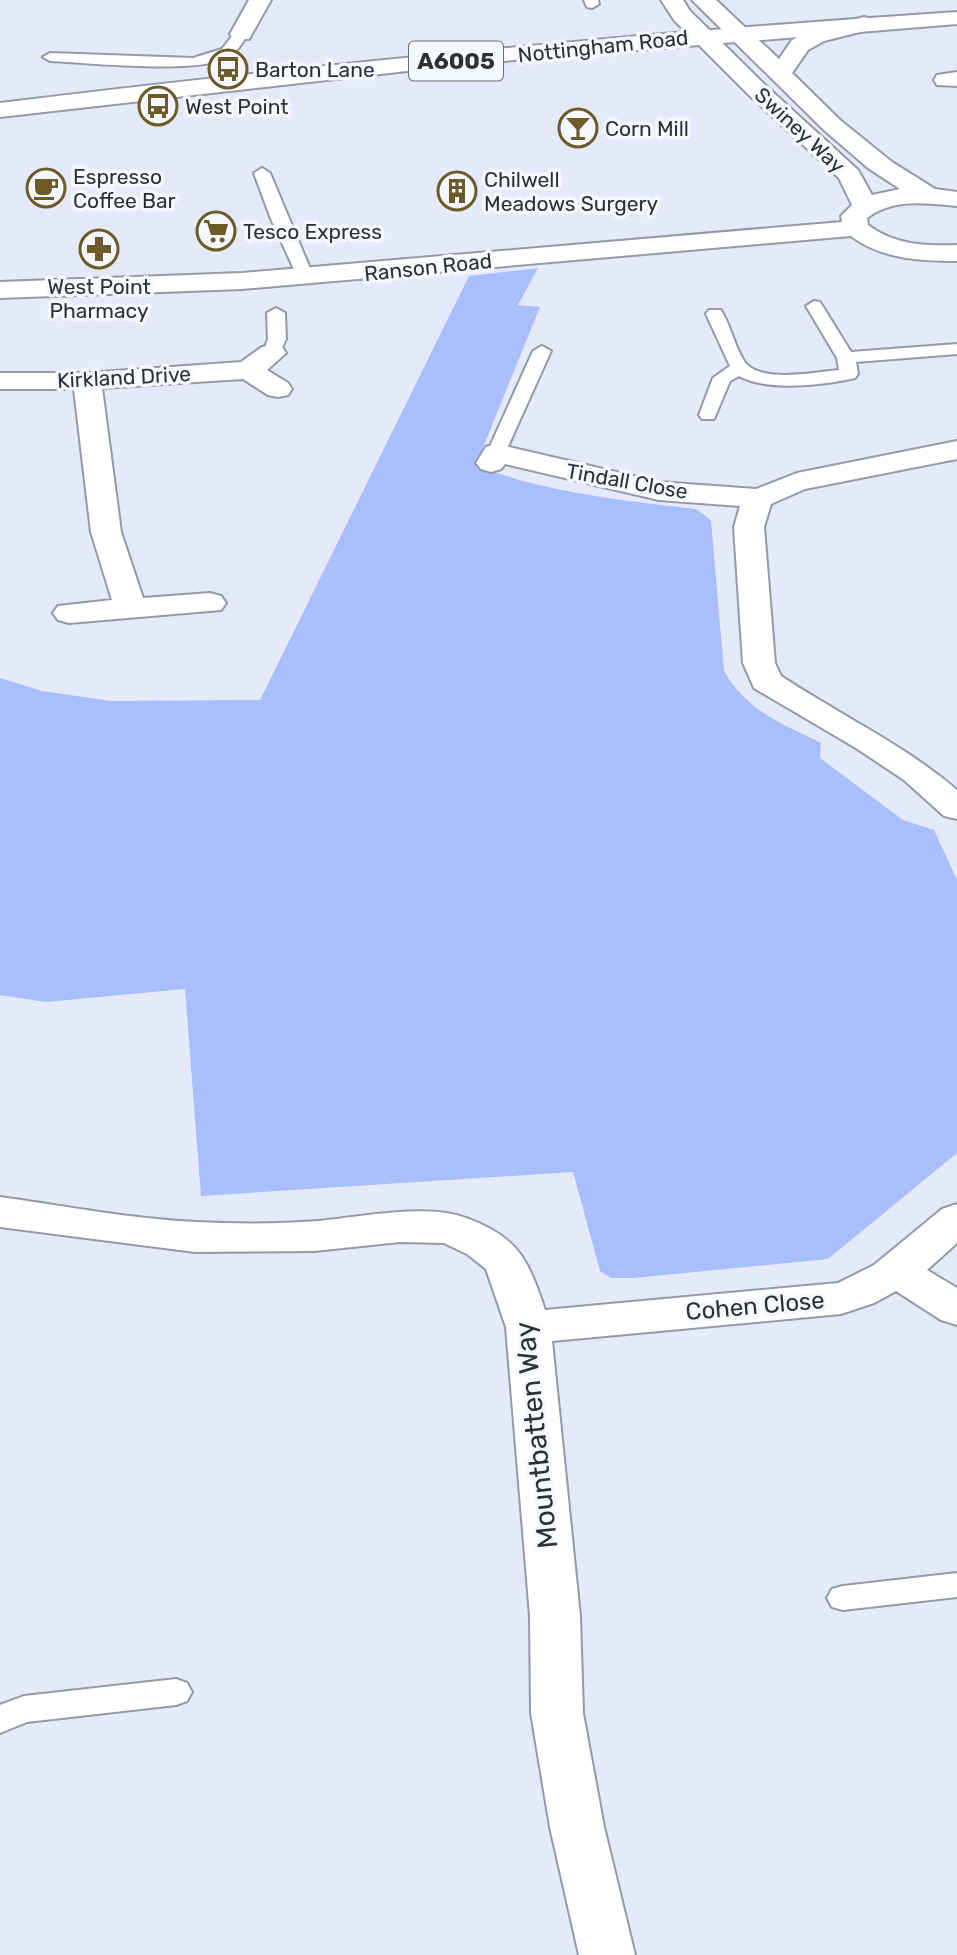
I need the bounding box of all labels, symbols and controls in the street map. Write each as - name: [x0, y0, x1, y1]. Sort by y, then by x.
- street label: Nottingham Road: [517, 25, 689, 67]
- road number: A6005: [409, 41, 503, 80]
- bus stop icon: Barton Lane: [207, 48, 249, 90]
- place label: Barton Lane: [255, 57, 375, 82]
- street label: Swiney Way: [750, 82, 851, 178]
- bus stop icon: West Point: [137, 85, 179, 127]
- place label: West Point: [185, 94, 288, 119]
- bar icon: Corn Mill: [557, 107, 599, 149]
- place label: Corn Mill: [605, 116, 689, 141]
- place label: Espresso Coffee Bar: [73, 164, 175, 213]
- cafe icon: Espresso Coffee Bar: [25, 167, 67, 209]
- place label: Chilwell Meadows Surgery: [484, 167, 658, 216]
- building icon: Chilwell Meadows Surgery: [436, 170, 478, 212]
- supermarket icon: Tesco Express: [195, 210, 237, 252]
- place label: Tesco Express: [243, 219, 382, 244]
- pharmacy icon: West Point Pharmacy: [78, 228, 120, 270]
- street label: Ranson Road: [363, 248, 493, 286]
- place label: West Point Pharmacy: [47, 274, 151, 323]
- street label: Kirkland Drive: [56, 361, 192, 393]
- street label: Tindall Close: [564, 458, 690, 504]
- street label: Cohen Close: [684, 1286, 826, 1326]
- street label: Mountbatten Way: [508, 1320, 564, 1550]

